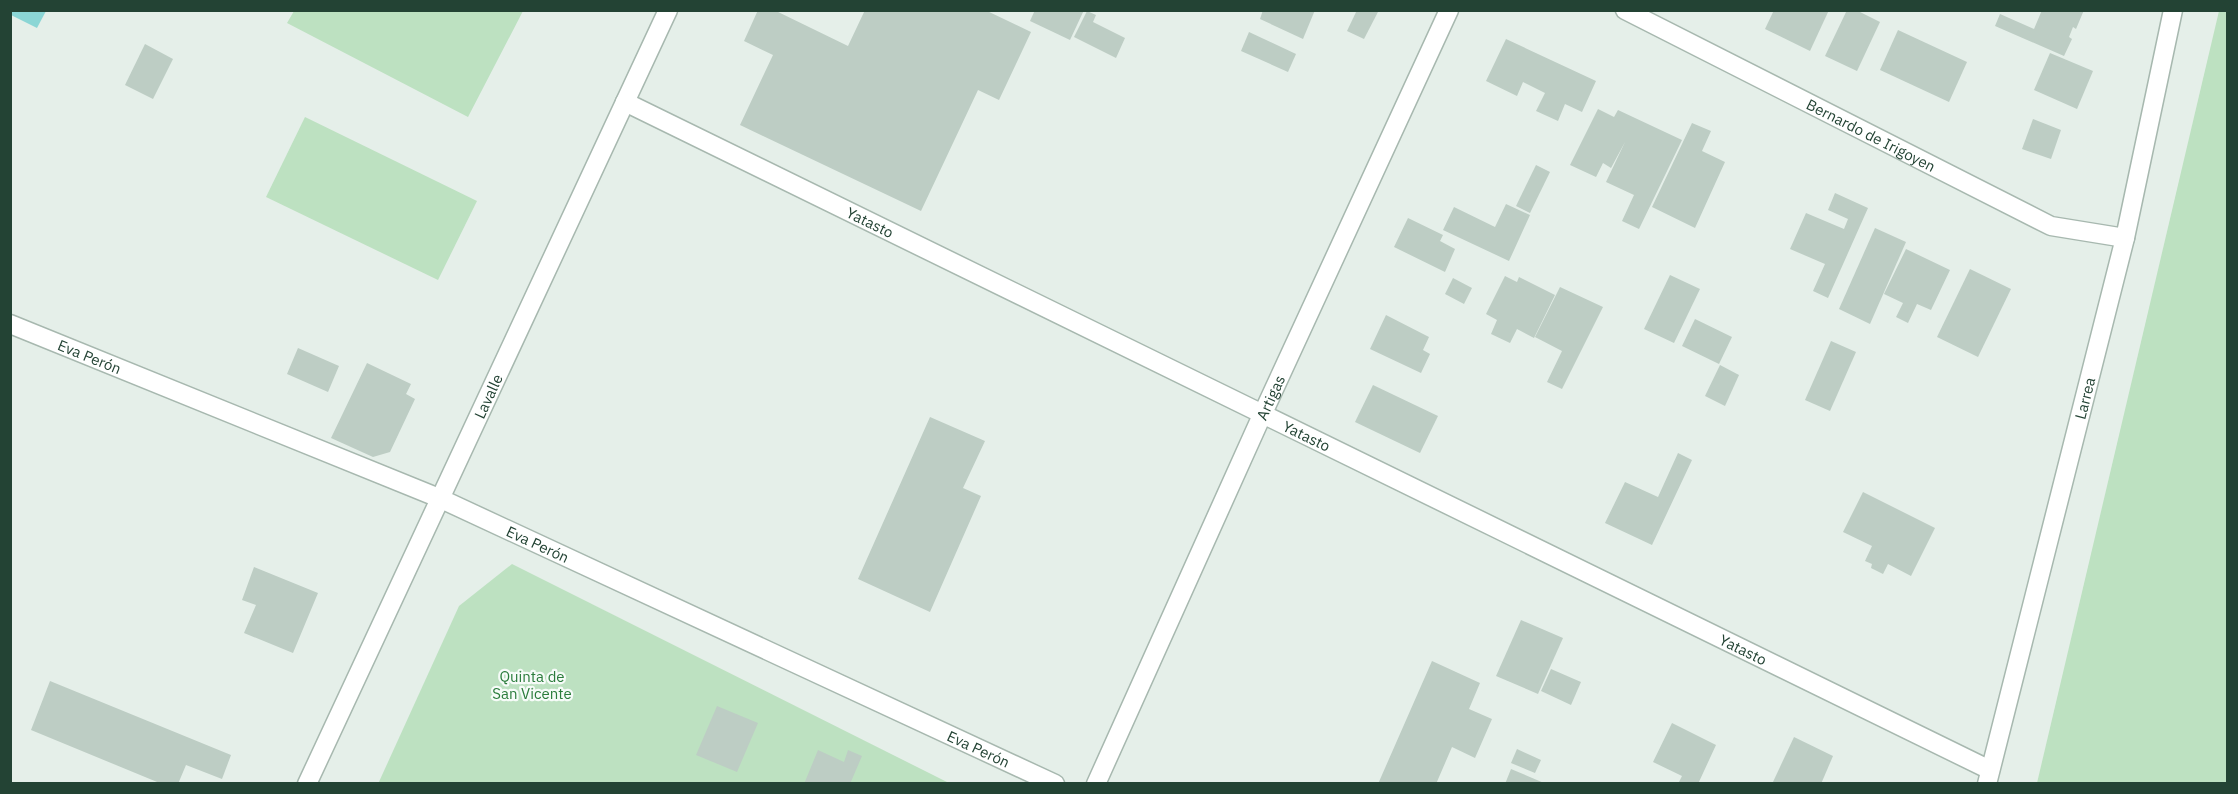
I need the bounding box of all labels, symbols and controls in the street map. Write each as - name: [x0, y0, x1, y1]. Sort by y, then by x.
- street label: Bernardo de Irigoyen: [1803, 94, 1939, 175]
- street label: Yatasto: [843, 202, 897, 242]
- street label: Eva Perón: [55, 335, 124, 378]
- street label: Lavalle: [469, 371, 506, 421]
- street label: Artigas: [1252, 372, 1289, 423]
- street label: Larrea: [2070, 375, 2099, 421]
- street label: Yatasto: [1280, 416, 1333, 455]
- street label: Eva Perón: [504, 521, 572, 567]
- street label: Yatasto: [1717, 630, 1770, 669]
- park label: Quinta de San Vicente: [492, 667, 572, 703]
- street label: Eva Perón: [944, 726, 1013, 771]

